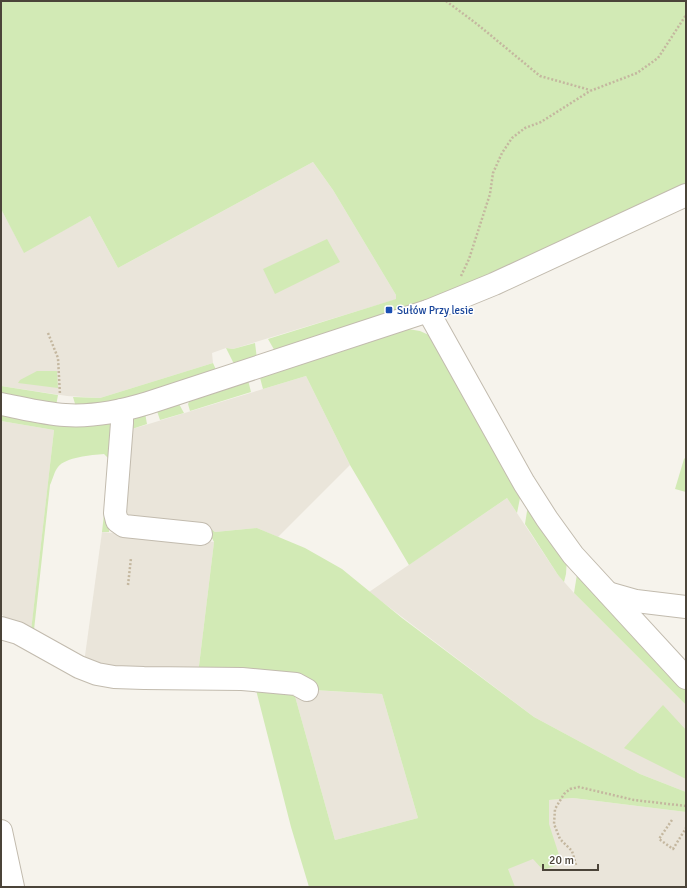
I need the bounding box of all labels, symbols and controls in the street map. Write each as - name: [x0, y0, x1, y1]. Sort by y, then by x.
- place label: Sułów Przy lesie: [397, 304, 473, 317]
- marker: Sułów Przy lesie: [384, 305, 394, 315]
- scale bar: [543, 846, 598, 872]
- text: 20 m: [549, 853, 574, 868]

